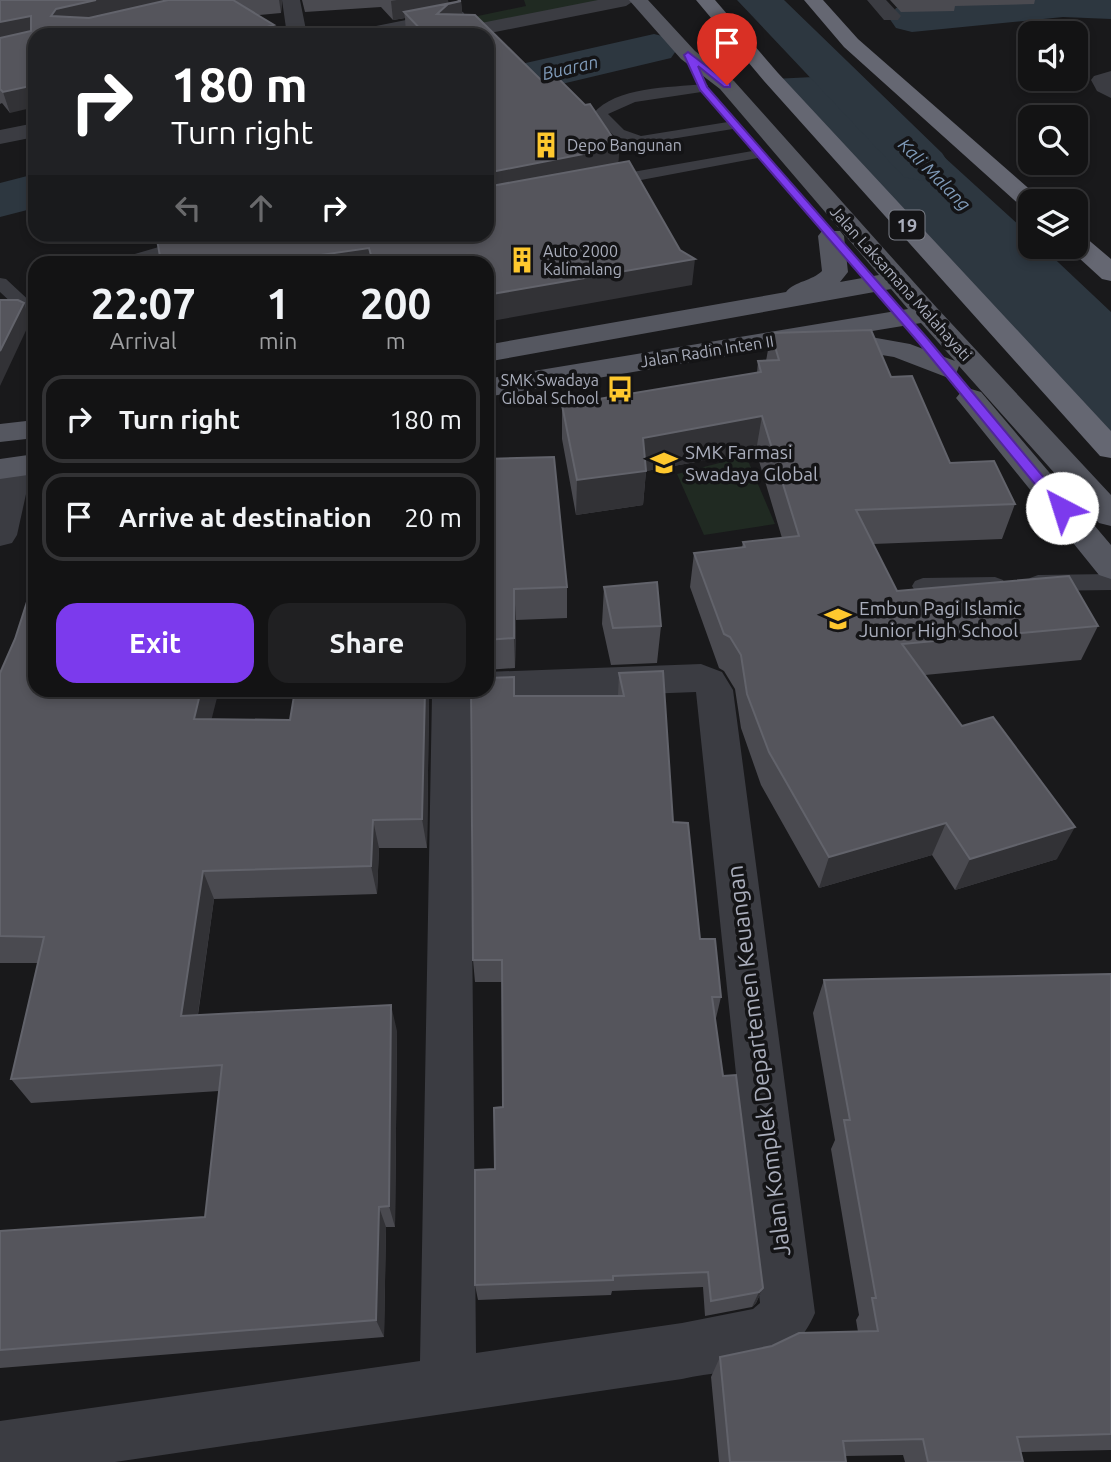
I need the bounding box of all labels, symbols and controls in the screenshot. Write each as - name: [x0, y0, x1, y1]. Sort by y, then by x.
- pin: [697, 13, 757, 85]
- map controls: [1018, 21, 1088, 259]
- button: sound: [1018, 21, 1088, 91]
- icon: arrive: [708, 24, 746, 62]
- water label: Buaran: [540, 51, 600, 83]
- icon: right: [56, 56, 147, 147]
- text: 180 m: [171, 56, 308, 111]
- button: search: [1018, 105, 1088, 175]
- text: Turn right: [171, 114, 313, 150]
- building icon: Depo Bangunan: [531, 130, 561, 160]
- water label: Kali Malang: [895, 134, 975, 214]
- place label: Depo Bangunan: [567, 136, 682, 154]
- icon: left: [169, 189, 207, 227]
- icon: ahead: [242, 189, 280, 227]
- icon: right: [315, 189, 353, 227]
- button: layers: [1018, 189, 1088, 259]
- street label: Jalan Laksamana Malahayati: [827, 202, 975, 364]
- road number: 19: [890, 210, 925, 240]
- place label: Auto 2000 Kalimalang: [543, 242, 622, 278]
- building icon: Auto 2000 Kalimalang: [507, 245, 537, 275]
- text: 22:07: [91, 280, 196, 327]
- text: 1: [266, 280, 290, 327]
- text: 200: [360, 280, 431, 327]
- text: Arrival: [110, 328, 177, 353]
- text: min: [259, 328, 297, 353]
- text: m: [386, 328, 406, 353]
- street label: Jalan Radin Inten II: [639, 332, 775, 370]
- place label: SMK Swadaya Global School: [501, 371, 599, 407]
- bus stop icon: SMK Swadaya Global School: [605, 374, 635, 404]
- icon: right: [60, 400, 98, 438]
- text: Turn right: [119, 405, 240, 434]
- text: 180 m: [390, 405, 462, 434]
- place label: SMK Farmasi Swadaya Global: [685, 441, 818, 485]
- school or university icon: SMK Farmasi Swadaya Global: [649, 448, 679, 478]
- position arrow: [1025, 471, 1099, 545]
- icon: arrive: [60, 498, 98, 536]
- text: Arrive at destination: [119, 503, 372, 532]
- text: 20 m: [404, 503, 462, 532]
- place label: Embun Pagi Islamic Junior High School: [859, 597, 1022, 641]
- button: Exit: [56, 603, 254, 683]
- button: Share: [268, 603, 466, 683]
- school or university icon: Embun Pagi Islamic Junior High School: [823, 604, 853, 634]
- street label: Jalan Komplek Departemen Keuangan: [722, 864, 794, 1258]

